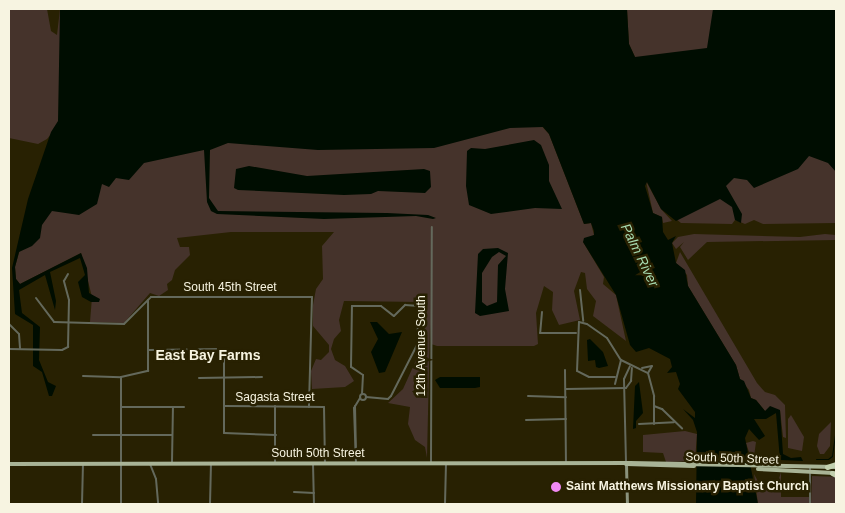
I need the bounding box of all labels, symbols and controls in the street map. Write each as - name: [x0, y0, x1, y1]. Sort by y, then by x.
- water label: Palm River: [617, 221, 663, 289]
- street label: South 45th Street: [183, 281, 277, 295]
- street label: 12th Avenue South: [415, 295, 429, 397]
- district label: East Bay Farms: [155, 347, 261, 363]
- street label: Sagasta Street: [235, 391, 315, 405]
- street label: South 50th Street: [271, 447, 365, 461]
- street label: South 50th Street: [685, 450, 779, 468]
- place label: Saint Matthews Missionary Baptist Church: [566, 480, 809, 494]
- marker: Saint Matthews Missionary Baptist Church: [550, 481, 562, 493]

